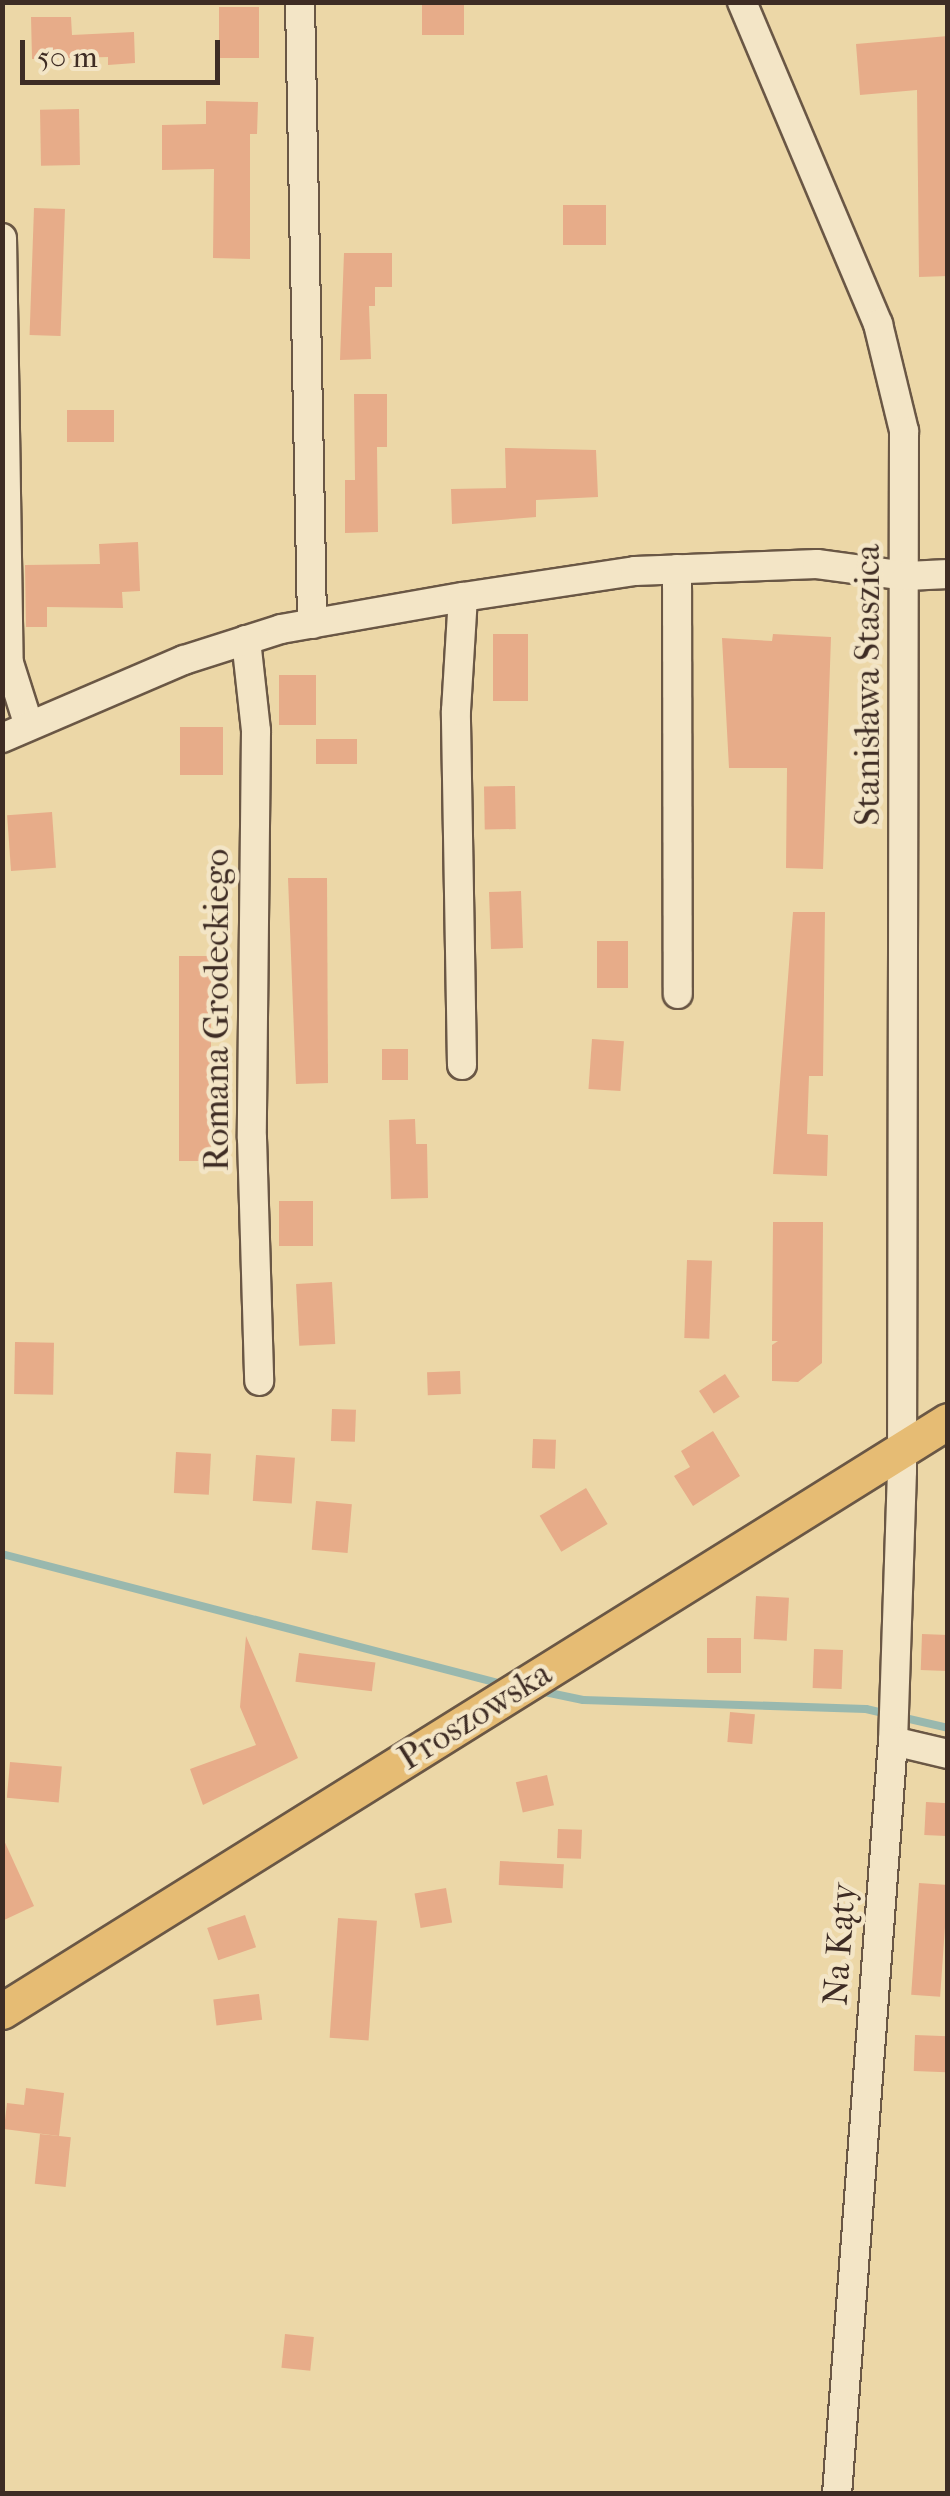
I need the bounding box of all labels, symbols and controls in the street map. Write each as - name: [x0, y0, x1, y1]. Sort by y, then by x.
- scale bar: [25, 20, 225, 82]
- text: 50 m: [37, 40, 98, 75]
- street label: Stanisława Staszica: [847, 544, 889, 826]
- street label: Romana Grodeckiego: [196, 849, 238, 1171]
- street label: Proszowska: [391, 1653, 559, 1779]
- street label: Na Kąty: [815, 1881, 865, 2007]

